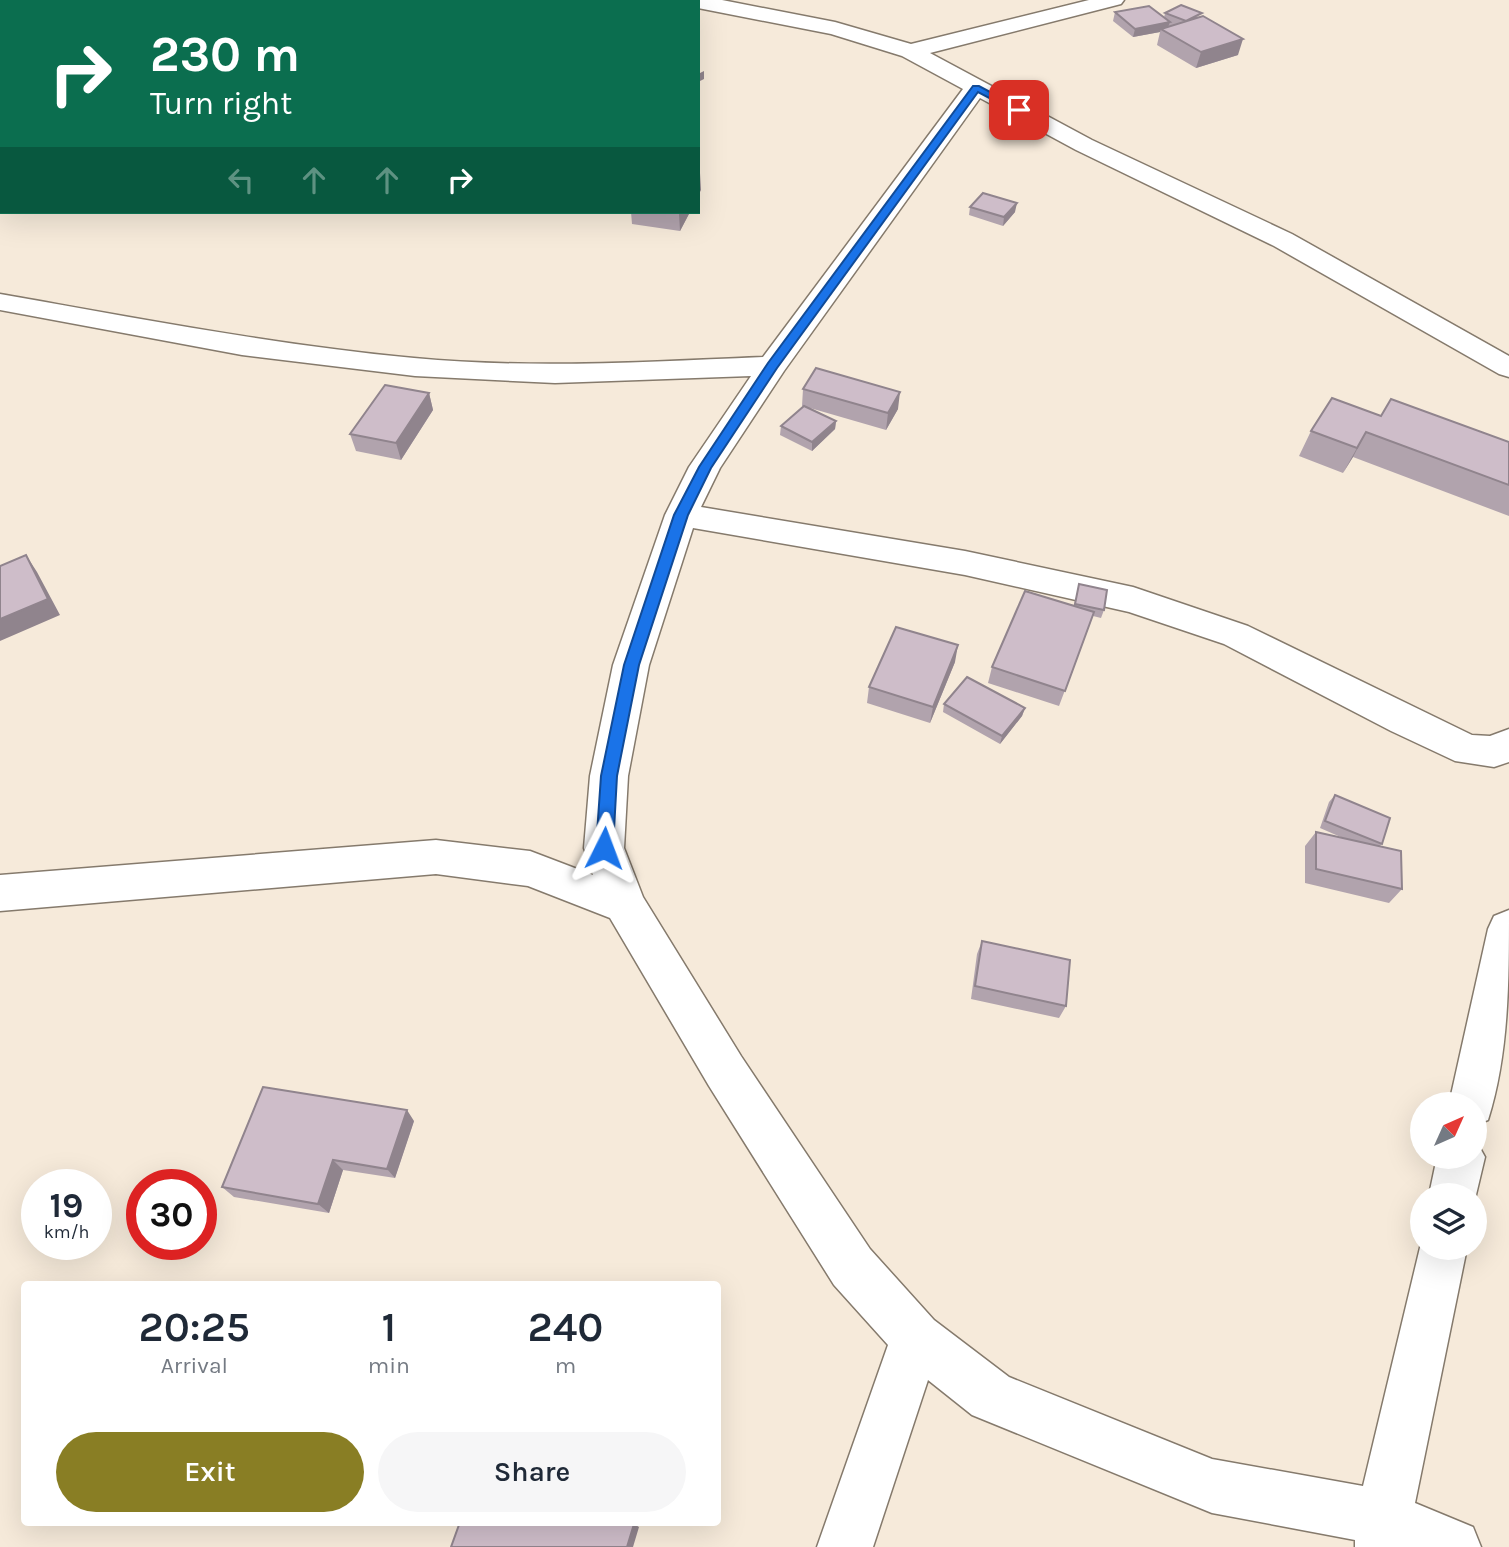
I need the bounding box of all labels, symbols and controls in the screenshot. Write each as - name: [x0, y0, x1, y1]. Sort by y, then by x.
- text: 230 m: [150, 26, 300, 83]
- icon: right: [35, 28, 126, 119]
- pin: [989, 80, 1049, 140]
- text: Turn right: [150, 85, 292, 122]
- icon: arrive: [1000, 91, 1038, 129]
- icon: left: [222, 161, 260, 199]
- icon: ahead: [295, 161, 333, 199]
- icon: ahead: [368, 161, 406, 199]
- icon: right: [441, 161, 479, 199]
- position arrow: [567, 811, 641, 885]
- north arrow: [1410, 1092, 1488, 1169]
- map controls: [1410, 1092, 1487, 1260]
- speed limit sign: 30: [126, 1169, 217, 1260]
- button: layers: [1410, 1183, 1487, 1260]
- text: 19: [50, 1185, 83, 1226]
- text: km/h: [44, 1221, 89, 1243]
- text: 20:25: [139, 1302, 250, 1352]
- text: 1: [381, 1302, 396, 1352]
- text: 240: [528, 1302, 603, 1352]
- text: Arrival: [161, 1352, 228, 1379]
- text: min: [368, 1352, 410, 1379]
- text: m: [555, 1352, 576, 1379]
- button: Exit: [56, 1432, 364, 1512]
- button: Share: [378, 1432, 686, 1512]

